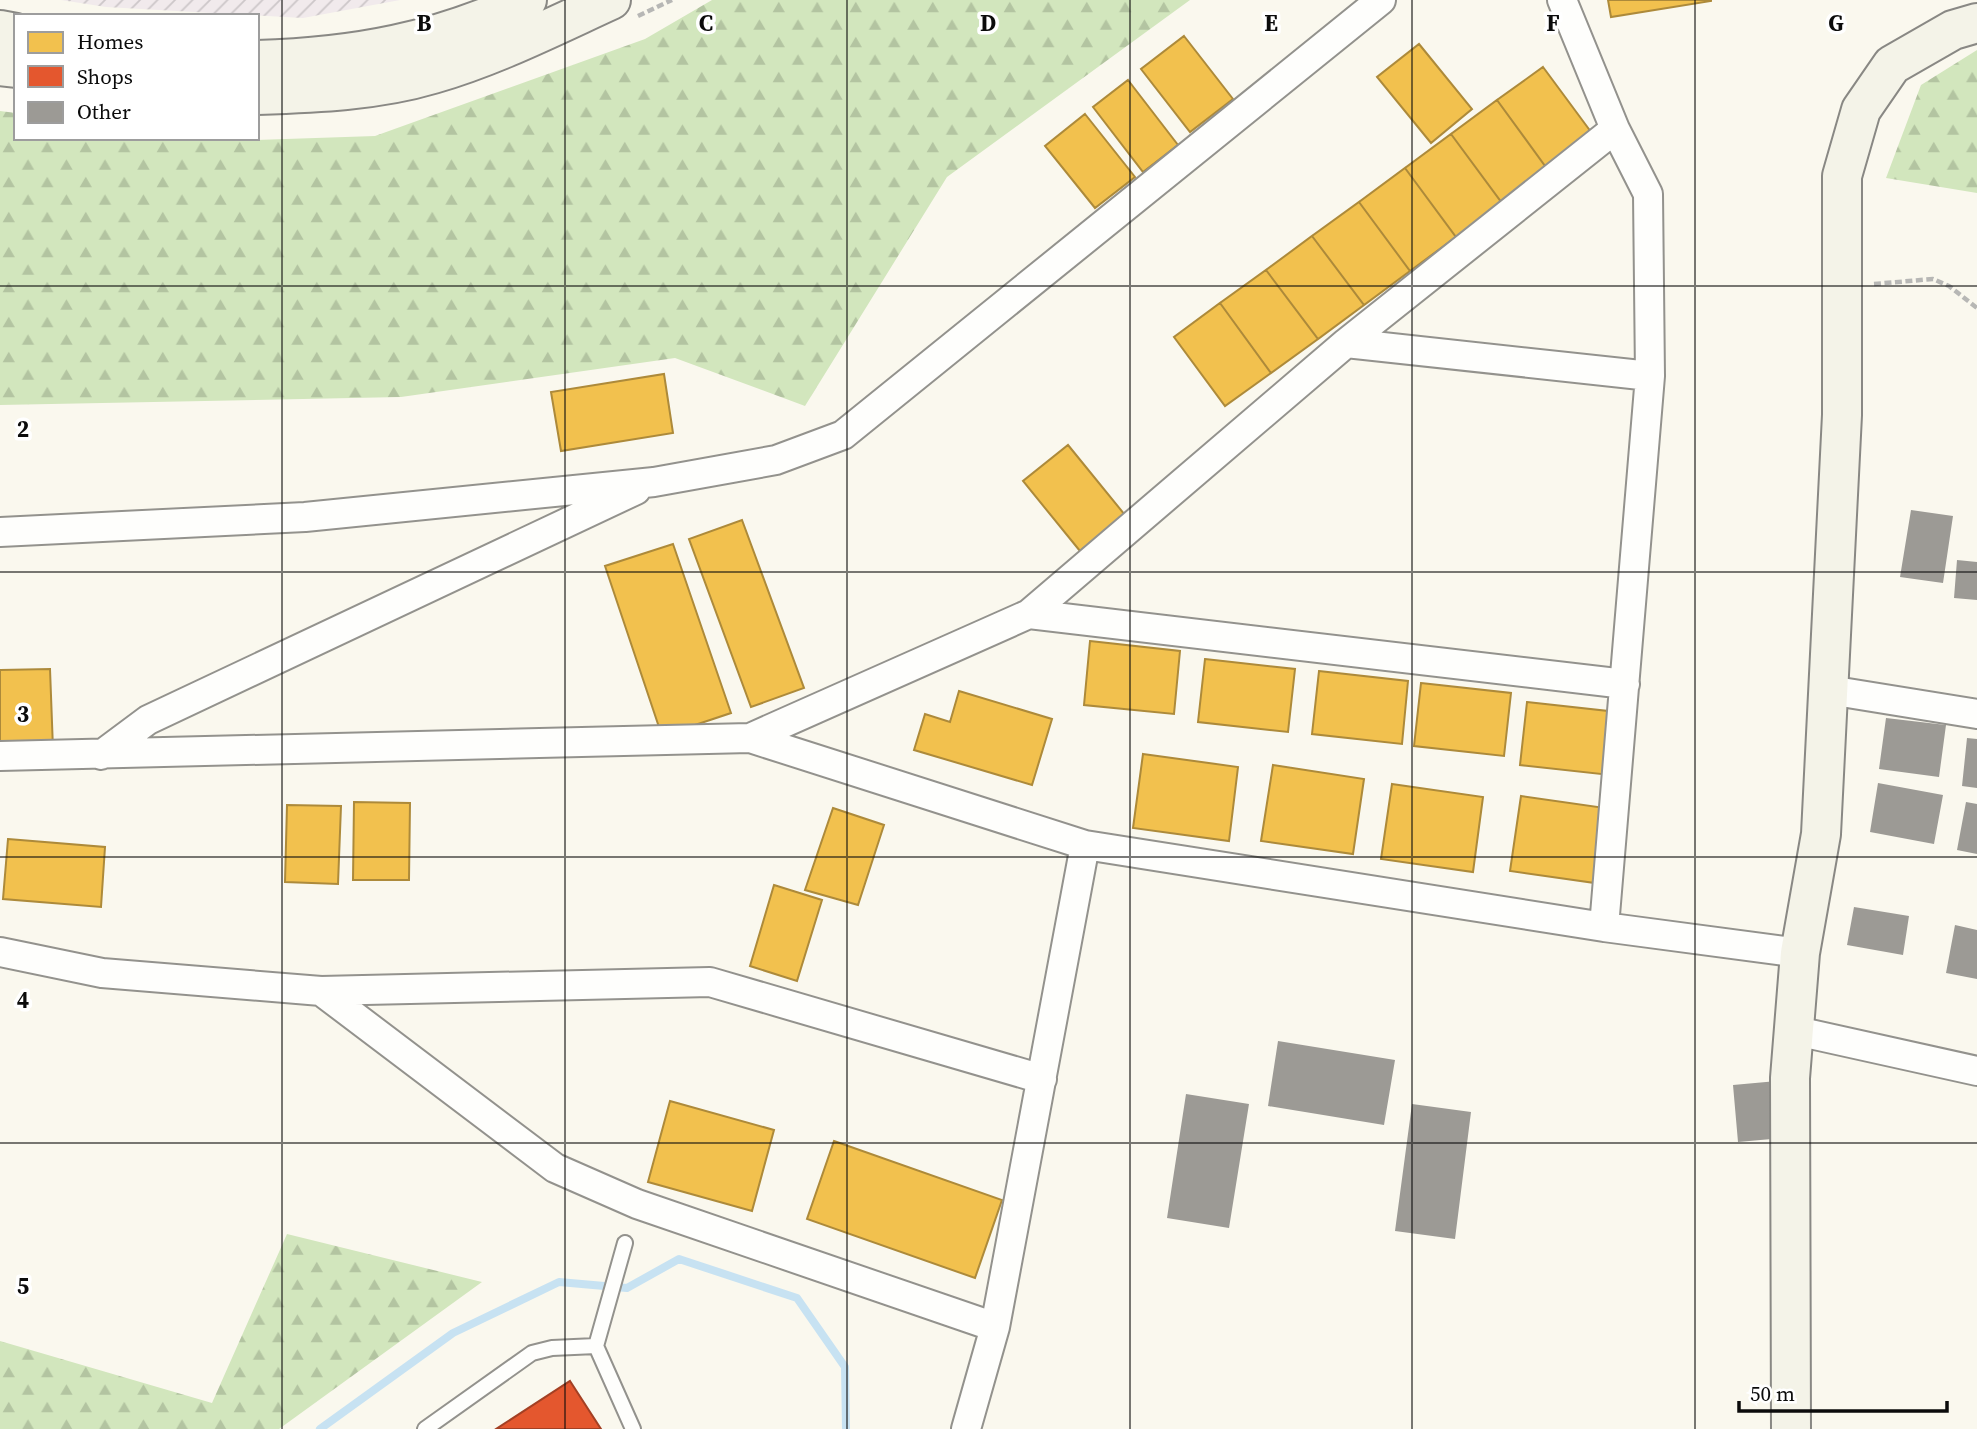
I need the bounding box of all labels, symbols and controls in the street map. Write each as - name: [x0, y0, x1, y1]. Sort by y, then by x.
- text: B: [417, 7, 432, 39]
- text: C: [699, 7, 713, 39]
- text: D: [980, 7, 996, 39]
- text: E: [1264, 7, 1278, 39]
- text: F: [1546, 7, 1560, 39]
- text: G: [1828, 7, 1844, 39]
- legend: [14, 14, 259, 140]
- text: Homes: [77, 27, 143, 56]
- text: Shops: [77, 62, 133, 91]
- text: Other: [77, 97, 131, 126]
- text: 2: [17, 413, 29, 445]
- text: 3: [17, 698, 29, 730]
- text: 4: [17, 984, 29, 1016]
- text: 5: [17, 1270, 29, 1302]
- scale bar: [1739, 1370, 1947, 1414]
- text: 50 m: [1750, 1379, 1795, 1408]

